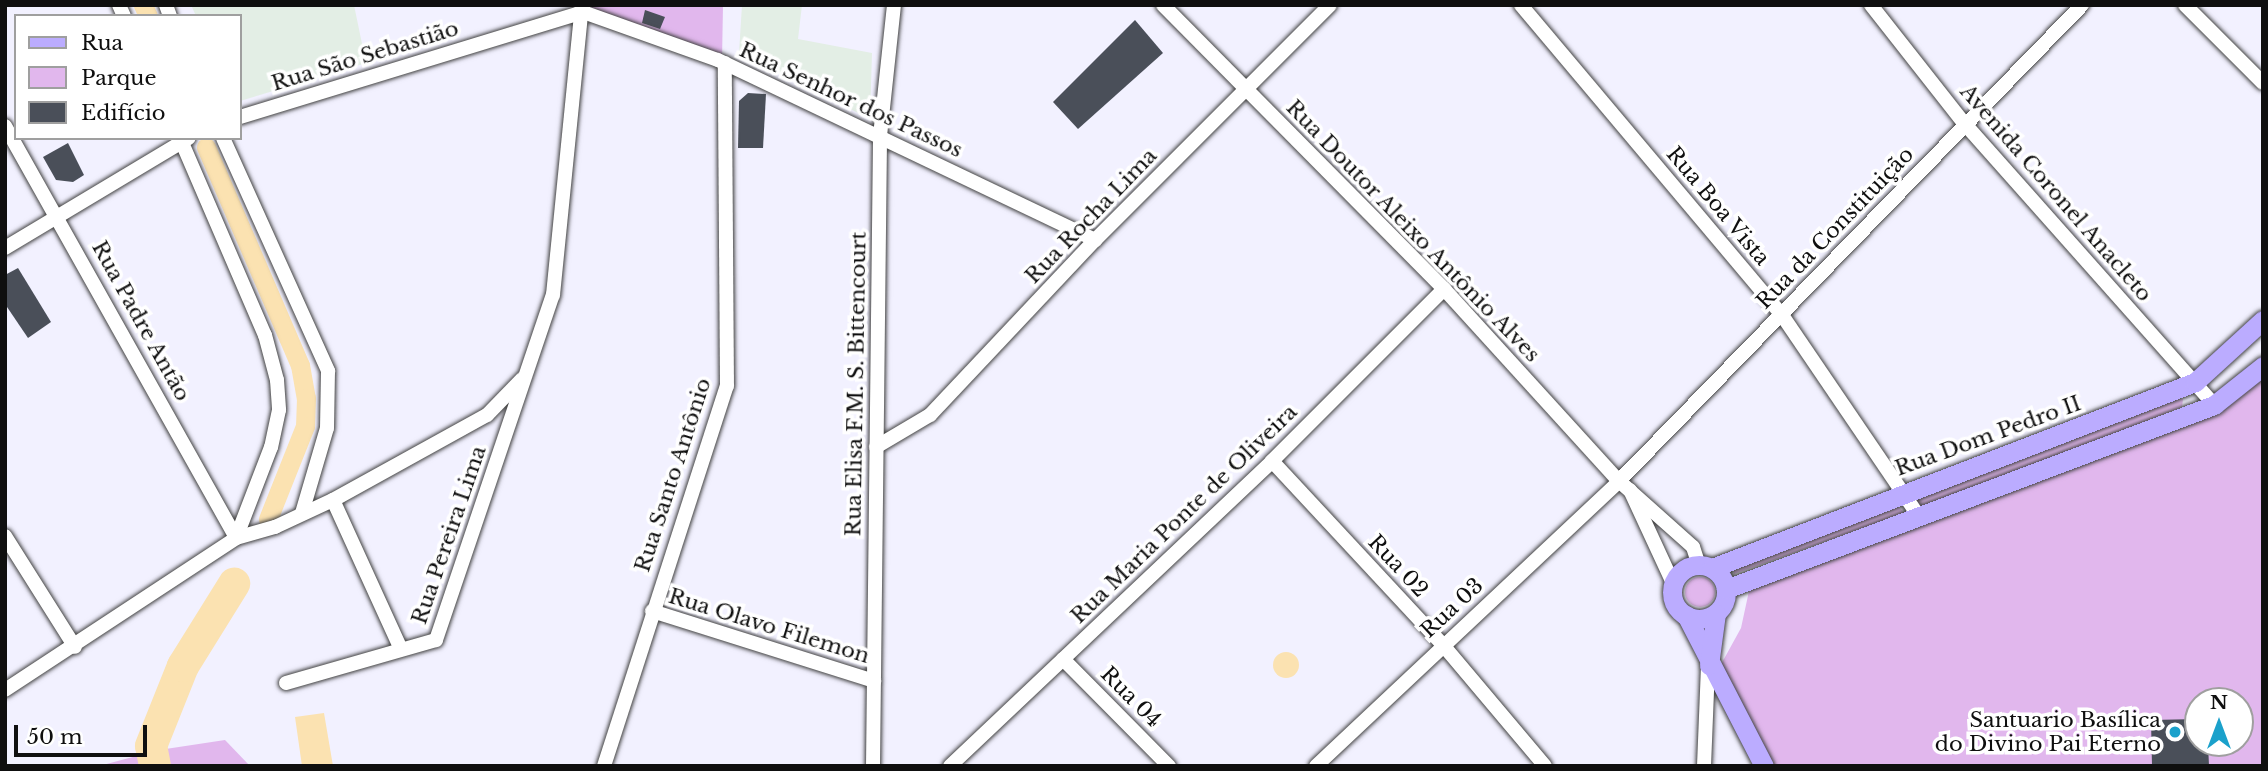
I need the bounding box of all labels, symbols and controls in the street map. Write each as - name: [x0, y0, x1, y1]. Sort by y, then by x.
- legend: [14, 14, 242, 140]
- street label: Rua São Sebastião: [268, 16, 462, 96]
- text: Rua: [81, 30, 123, 56]
- street label: Rua Senhor dos Passos: [735, 37, 967, 163]
- text: Parque: [81, 65, 156, 91]
- street label: Avenida Coronel Anacleto: [1955, 79, 2157, 307]
- street label: Rua Doutor Aleixo Antônio Alves: [1280, 94, 1546, 368]
- text: Edifício: [81, 100, 166, 126]
- street label: Rua Boa Vista: [1661, 141, 1775, 271]
- street label: Rua da Constituição: [1751, 142, 1919, 314]
- street label: Rua Rocha Lima: [1020, 143, 1162, 289]
- street label: Rua Elisa F.M. S. Bittencourt: [841, 231, 871, 537]
- street label: Rua Padre Antão: [86, 236, 196, 406]
- street label: Rua Santo Antônio: [630, 374, 716, 576]
- street label: Rua Dom Pedro II: [1892, 391, 2084, 481]
- street label: Rua Maria Ponte de Oliveira: [1066, 399, 1302, 629]
- street label: Rua Pereira Lima: [407, 442, 491, 628]
- street label: Rua 02: [1363, 530, 1433, 602]
- street label: Rua 03: [1416, 573, 1488, 643]
- street label: Rua Olavo Filemon: [665, 583, 873, 669]
- street label: Rua 04: [1095, 661, 1167, 733]
- north arrow: [2184, 687, 2254, 757]
- text: N: [2210, 691, 2228, 714]
- place label: Santuario Basílica do Divino Pai Eterno: [1935, 707, 2161, 757]
- scale bar: [18, 712, 150, 756]
- text: 50 m: [27, 724, 82, 750]
- marker: Santuario Basílica do Divino Pai Eterno: [2167, 724, 2183, 740]

